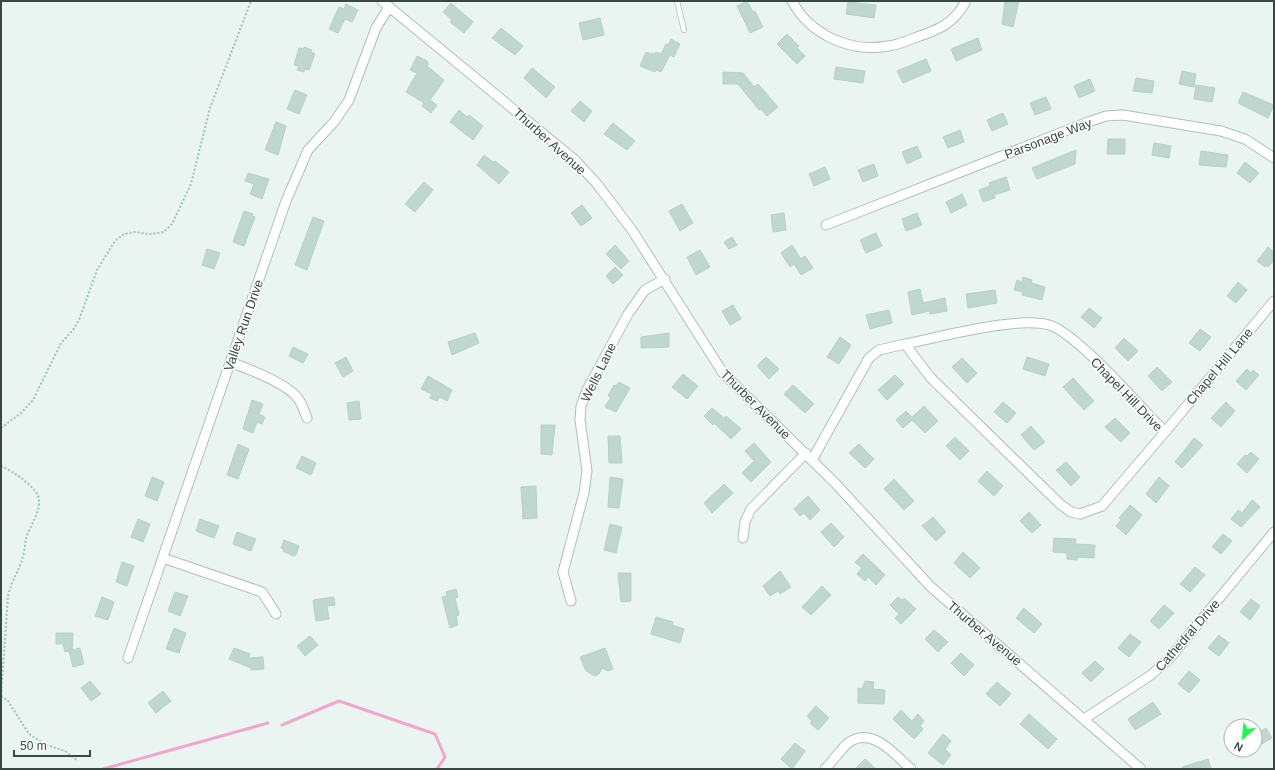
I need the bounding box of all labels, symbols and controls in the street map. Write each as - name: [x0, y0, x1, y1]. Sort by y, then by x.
- street label: Thurber Avenue: [510, 105, 589, 178]
- street label: Parsonage Way: [1003, 115, 1094, 162]
- street label: Valley Run Drive: [221, 277, 266, 373]
- street label: Chapel Hill Lane: [1183, 325, 1256, 408]
- street label: Wells Lane: [578, 340, 619, 404]
- street label: Chapel Hill Drive: [1088, 354, 1166, 434]
- street label: Thurber Avenue: [718, 366, 794, 442]
- street label: Cathedral Drive: [1152, 596, 1223, 674]
- street label: Thurber Avenue: [945, 598, 1025, 669]
- north arrow: [1223, 718, 1263, 758]
- scale bar: [14, 732, 90, 758]
- text: 50 m: [20, 739, 47, 753]
- text: N: [1232, 740, 1245, 754]

